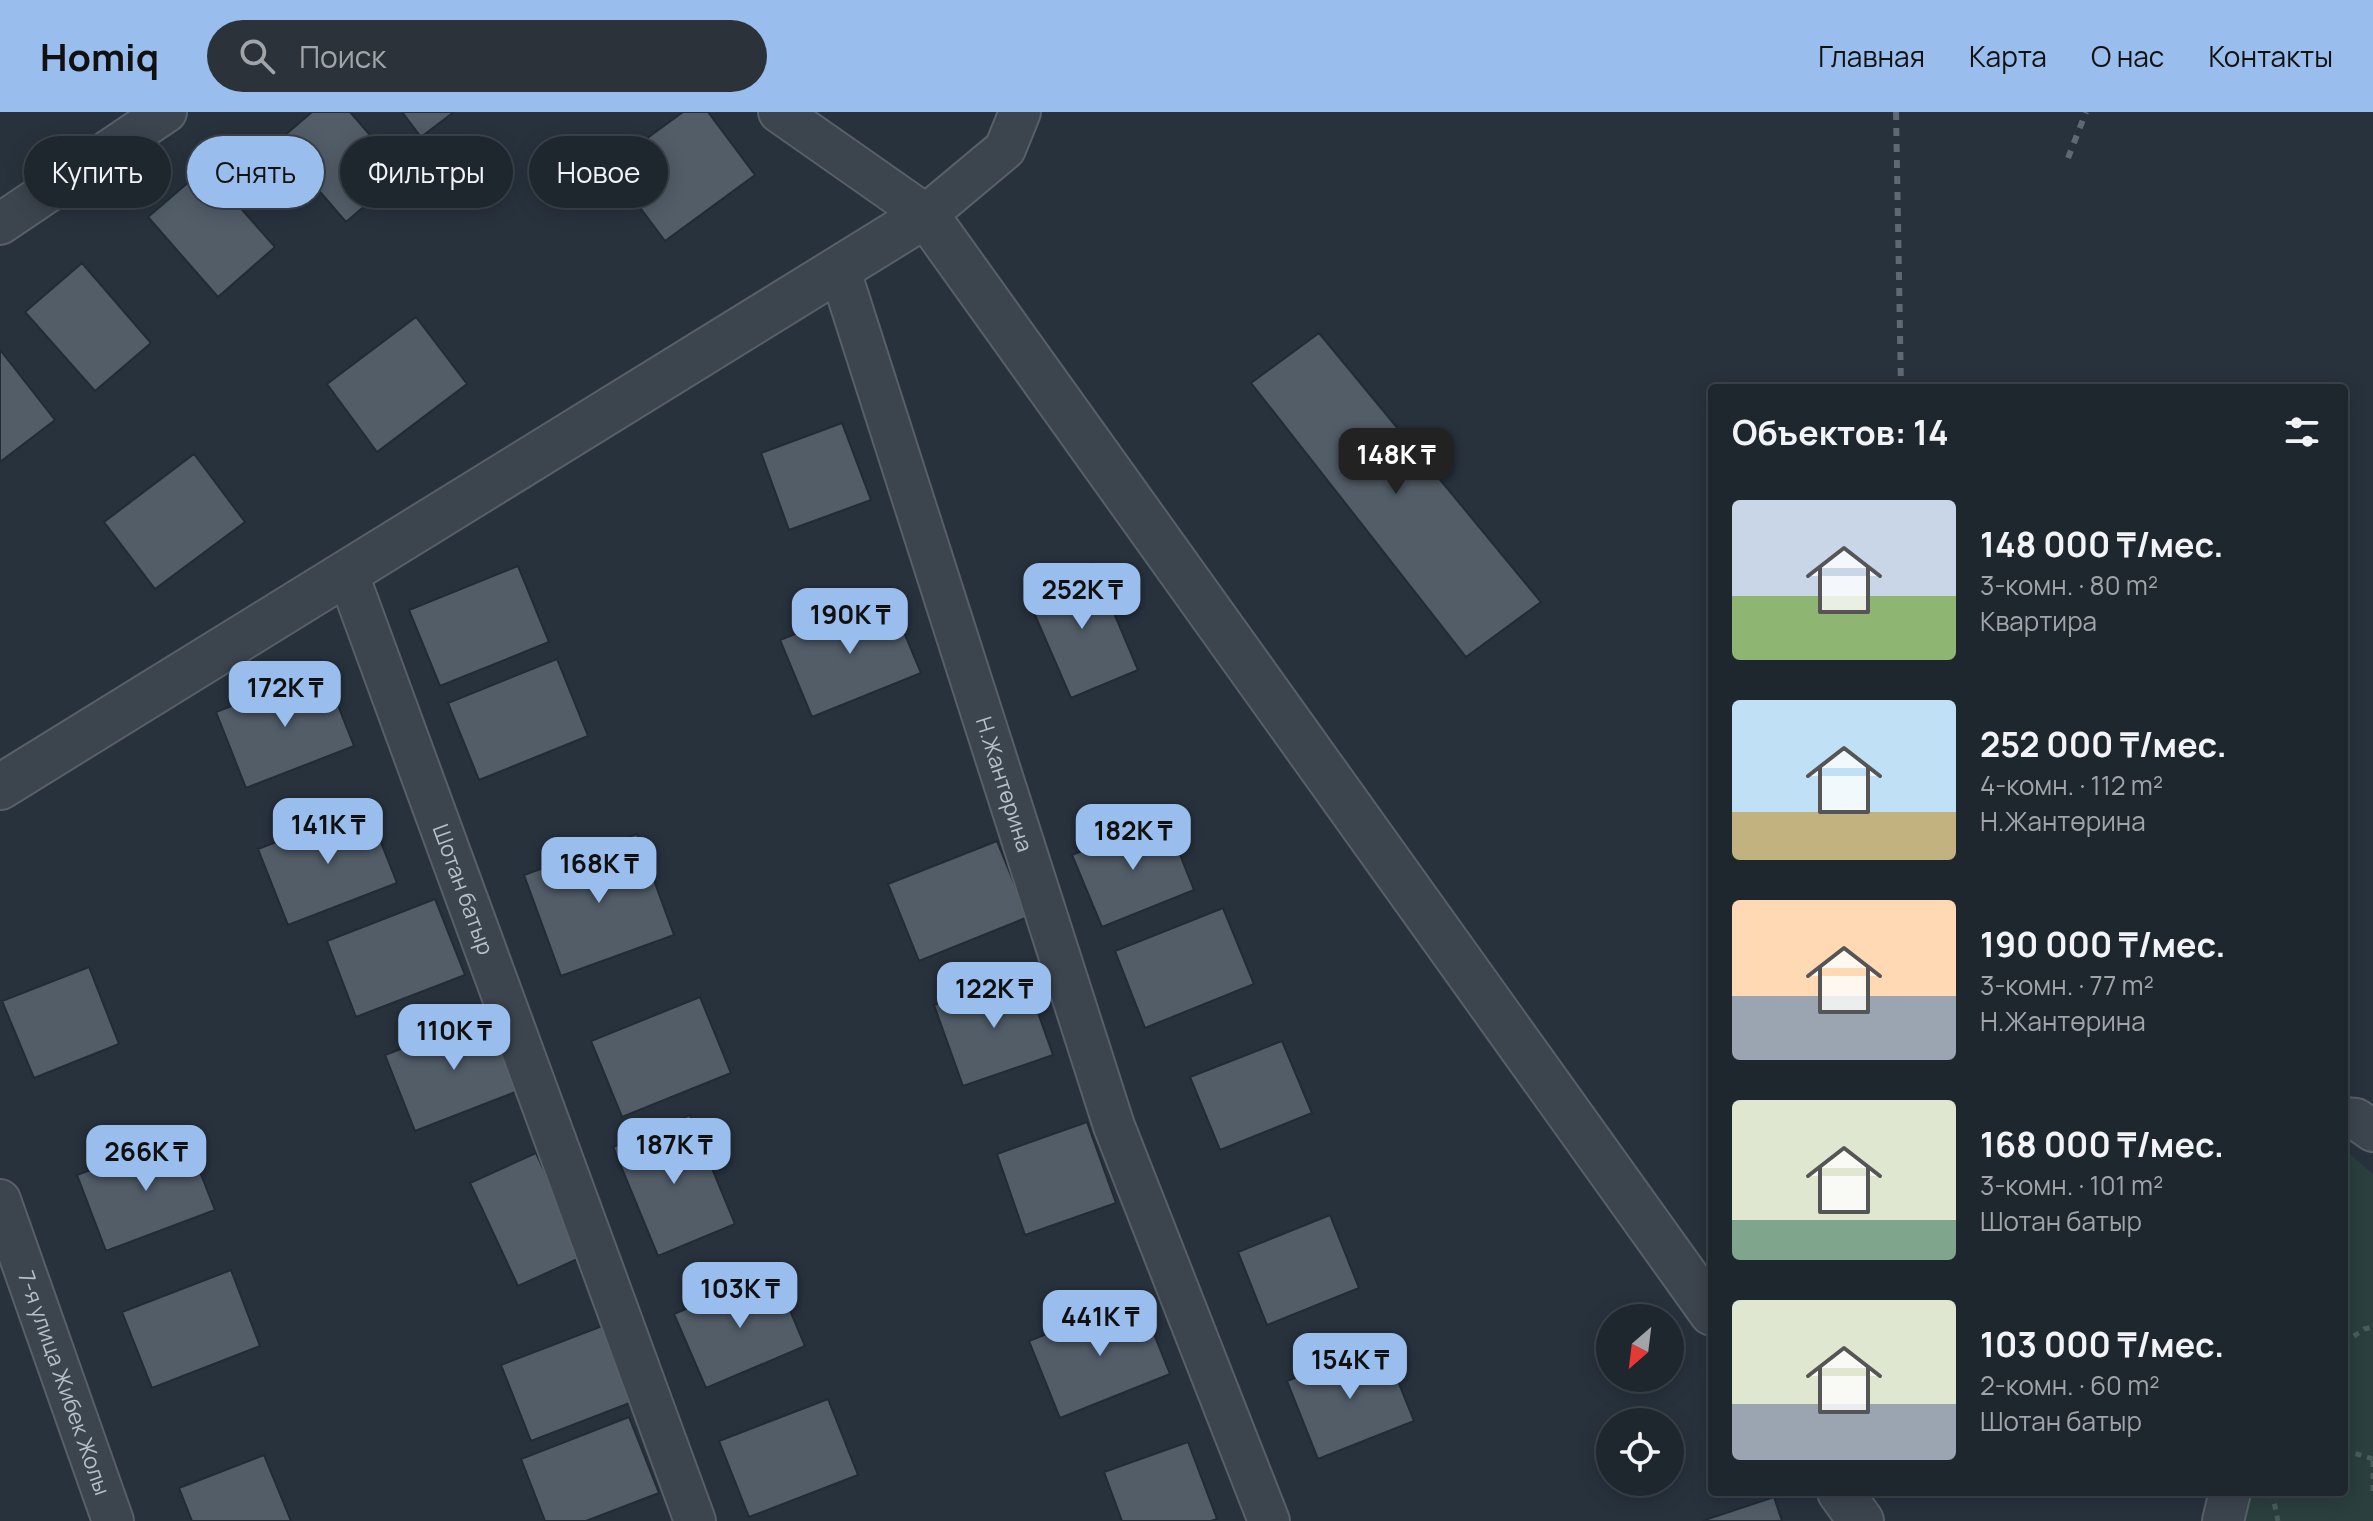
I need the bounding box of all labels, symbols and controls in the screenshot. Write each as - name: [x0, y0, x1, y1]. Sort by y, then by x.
- search box: [207, 20, 767, 92]
- text: Homiq: [40, 30, 159, 82]
- icon: search: [235, 34, 279, 78]
- text: Поиск: [299, 36, 386, 77]
- text: Главная: [1818, 37, 1925, 75]
- text: Карта: [1969, 37, 2047, 75]
- text: О нас: [2091, 37, 2164, 75]
- text: Контакты: [2208, 37, 2333, 75]
- chip: Купить: [24, 136, 171, 208]
- chip: Снять: [187, 136, 324, 208]
- chip: Фильтры: [340, 136, 513, 208]
- chip: Новое: [529, 136, 668, 208]
- text: Объектов: 14: [1732, 409, 1949, 455]
- icon: filters: [2280, 410, 2324, 454]
- pin: 148K ₸: [1331, 428, 1461, 496]
- text: 148K ₸: [1357, 436, 1435, 472]
- text: 148 000 ₸/мес.: [1980, 521, 2224, 567]
- icon: home: [1796, 532, 1892, 628]
- pin: 252K ₸: [1017, 563, 1147, 631]
- text: 3-комн. · 80 m²: [1980, 567, 2158, 603]
- text: 252K ₸: [1041, 571, 1123, 607]
- pin: 190K ₸: [785, 588, 915, 656]
- text: 190K ₸: [810, 596, 890, 632]
- text: Квартира: [1980, 603, 2097, 639]
- pin: 172K ₸: [220, 661, 350, 729]
- text: 172K ₸: [247, 669, 323, 705]
- street label: Н.Жантөрина: [969, 713, 1040, 855]
- text: 252 000 ₸/мес.: [1980, 721, 2227, 767]
- icon: home: [1796, 732, 1892, 828]
- text: 4-комн. · 112 m²: [1980, 767, 2163, 803]
- pin: 141K ₸: [263, 798, 393, 866]
- text: Н.Жантөрина: [1980, 803, 2146, 839]
- pin: 182K ₸: [1068, 804, 1198, 872]
- text: 141K ₸: [291, 806, 365, 842]
- text: 182K ₸: [1094, 812, 1172, 848]
- street label: Шотан батыр: [426, 820, 501, 959]
- pin: 168K ₸: [534, 837, 664, 905]
- text: 168K ₸: [559, 845, 639, 881]
- text: 190 000 ₸/мес.: [1980, 921, 2226, 967]
- icon: home: [1796, 932, 1892, 1028]
- pin: 122K ₸: [929, 962, 1059, 1030]
- text: 3-комн. · 77 m²: [1980, 967, 2154, 1003]
- text: 122K ₸: [955, 970, 1033, 1006]
- text: Н.Жантөрина: [1980, 1003, 2146, 1039]
- pin: 110K ₸: [389, 1004, 519, 1072]
- text: 110K ₸: [416, 1012, 492, 1048]
- pin: 187K ₸: [609, 1118, 739, 1186]
- text: 168 000 ₸/мес.: [1980, 1121, 2224, 1167]
- pin: 266K ₸: [81, 1125, 211, 1193]
- text: 187K ₸: [636, 1126, 712, 1162]
- icon: home: [1796, 1132, 1892, 1228]
- text: 266K ₸: [104, 1133, 188, 1169]
- text: 3-комн. · 101 m²: [1980, 1167, 2163, 1203]
- text: Шотан батыр: [1980, 1203, 2142, 1239]
- pin: 103K ₸: [675, 1262, 805, 1330]
- street label: 7-я улица Жибек Жолы: [11, 1267, 118, 1499]
- text: 103K ₸: [700, 1270, 780, 1306]
- pin: 441K ₸: [1035, 1290, 1165, 1358]
- text: 441K ₸: [1061, 1298, 1139, 1334]
- north arrow: [1596, 1304, 1684, 1392]
- map controls: [1596, 1304, 1684, 1496]
- text: 103 000 ₸/мес.: [1980, 1321, 2224, 1367]
- icon: home: [1796, 1332, 1892, 1428]
- pin: 154K ₸: [1285, 1333, 1415, 1401]
- text: 154K ₸: [1311, 1341, 1389, 1377]
- text: 2-комн. · 60 m²: [1980, 1367, 2160, 1403]
- text: Шотан батыр: [1980, 1403, 2142, 1439]
- button: locate: [1596, 1408, 1684, 1496]

